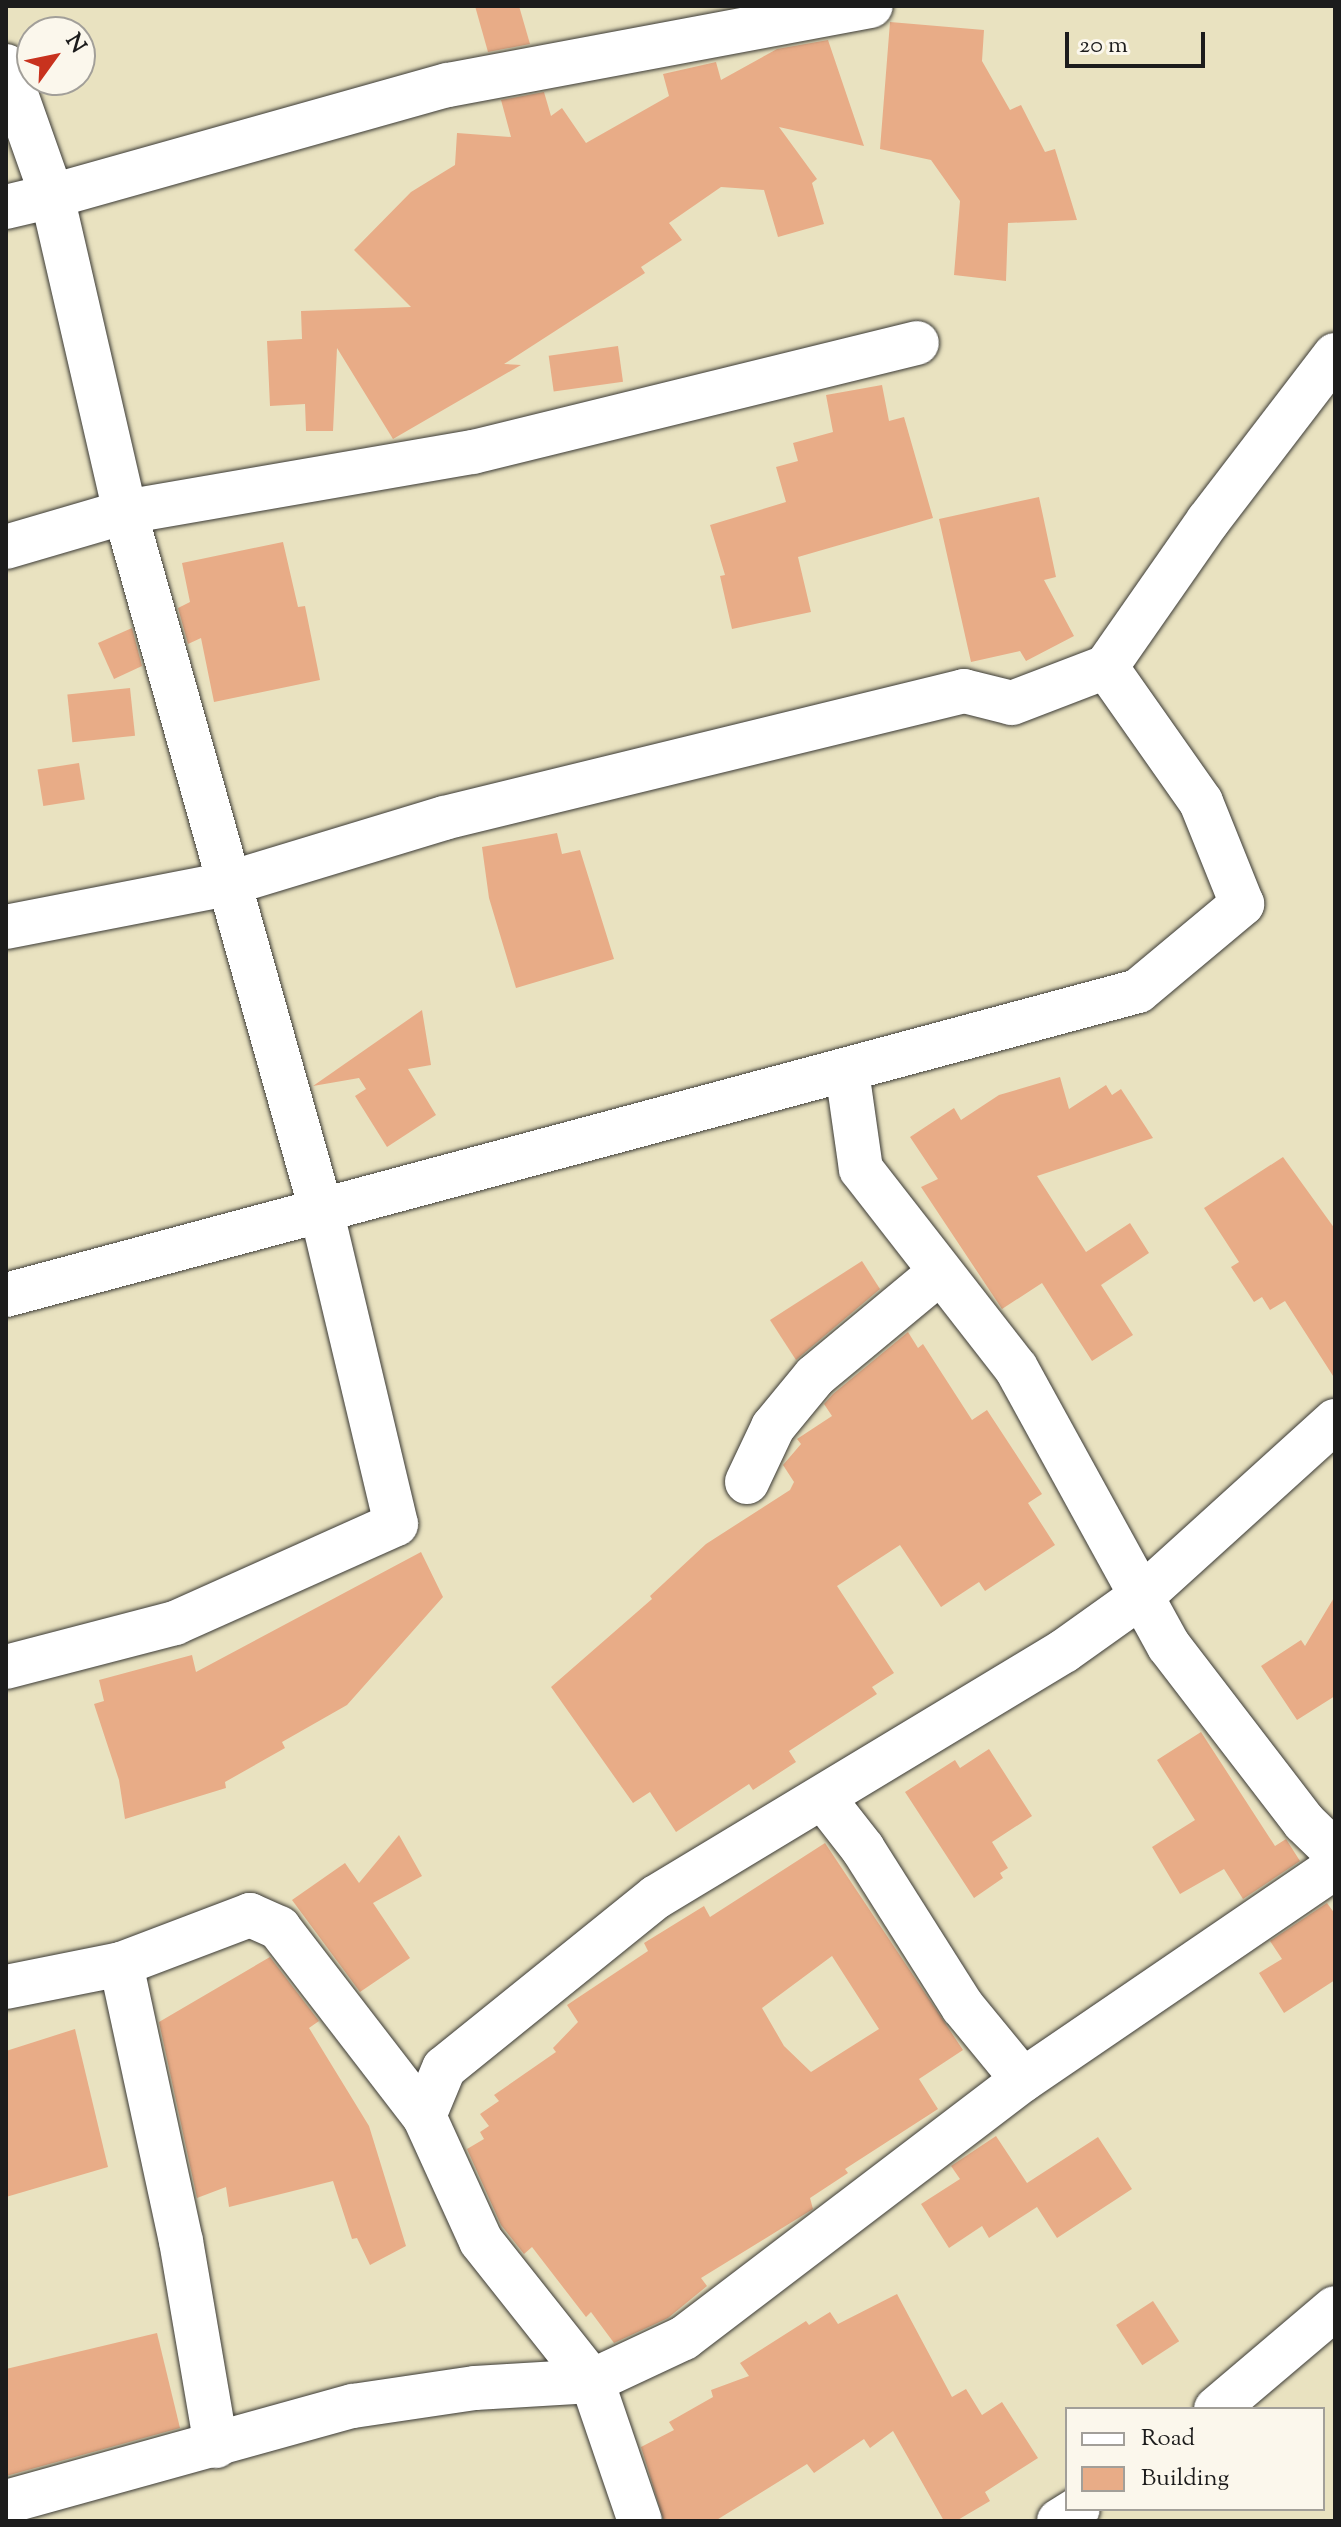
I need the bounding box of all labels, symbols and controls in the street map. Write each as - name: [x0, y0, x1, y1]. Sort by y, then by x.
- north arrow: [16, 16, 96, 96]
- scale bar: [1069, 16, 1209, 66]
- text: N: [56, 28, 93, 60]
- text: 20 m: [1079, 29, 1128, 63]
- legend: [1065, 2407, 1325, 2511]
- text: Road: [1141, 2422, 1195, 2456]
- text: Building: [1141, 2462, 1229, 2496]

